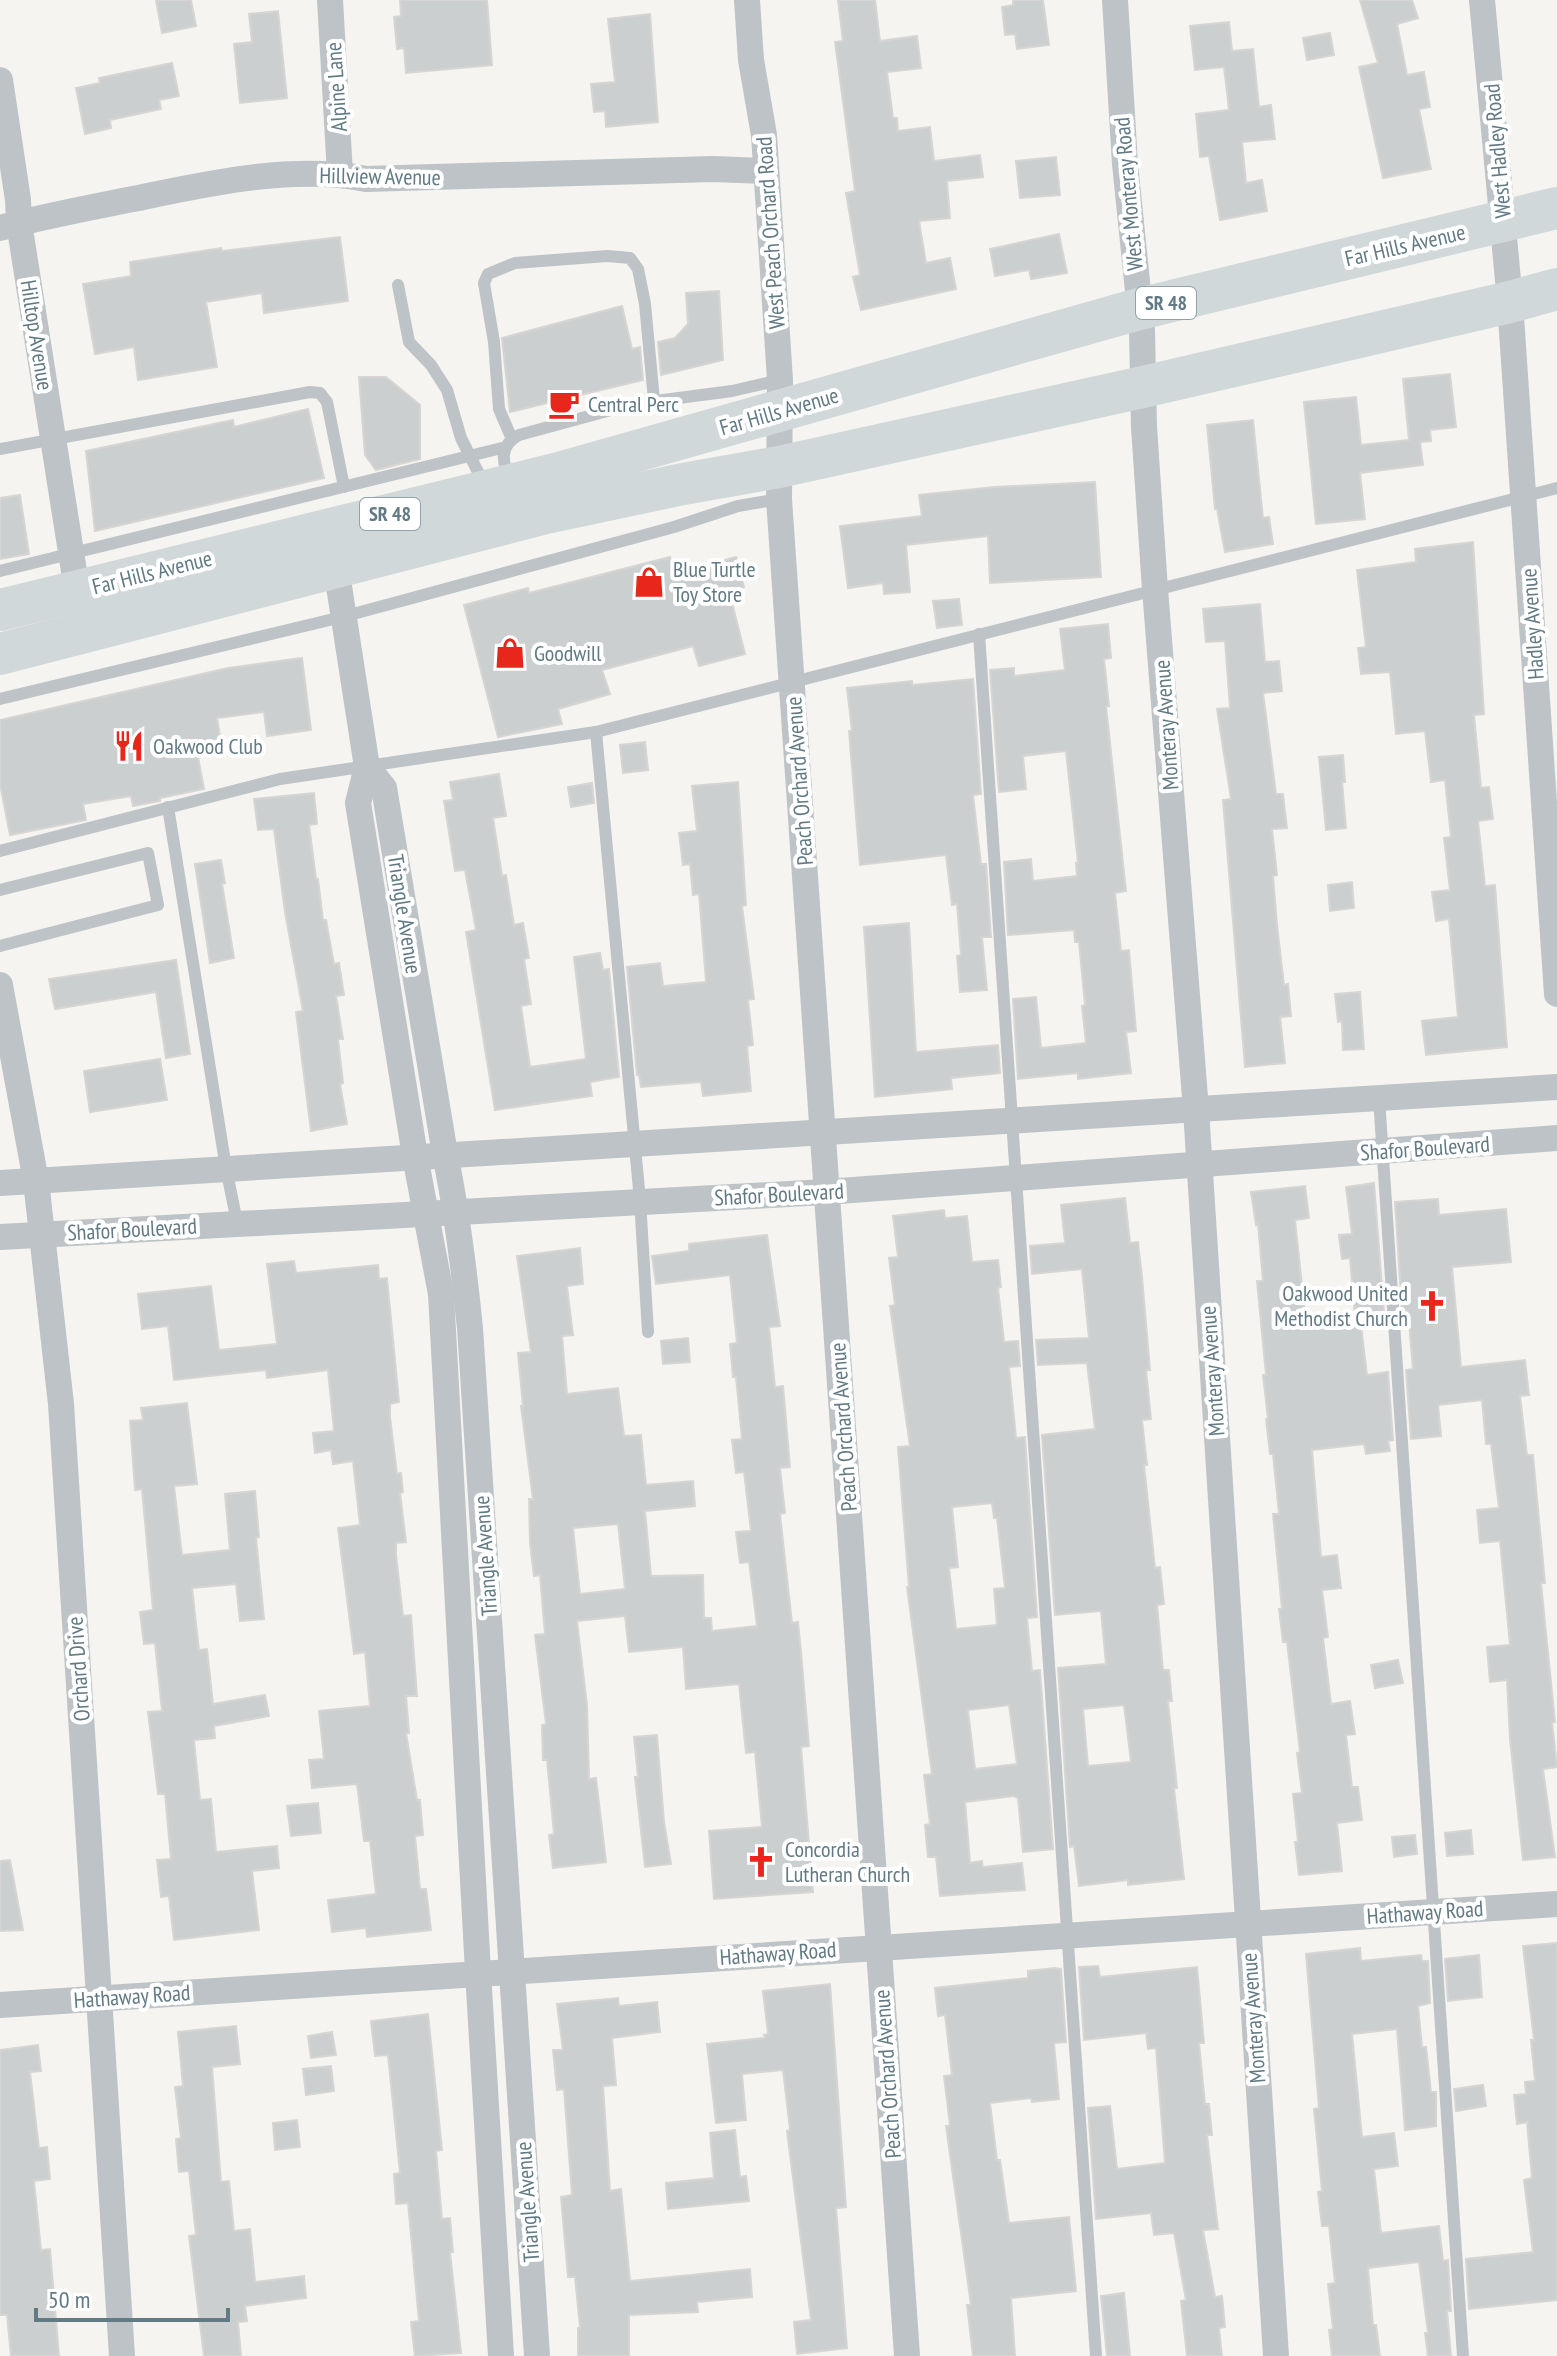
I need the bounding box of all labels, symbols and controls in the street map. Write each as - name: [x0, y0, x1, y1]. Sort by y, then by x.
- street label: Alpine Lane: [319, 41, 353, 133]
- street label: West Hadley Road: [1477, 83, 1517, 219]
- street label: West Monteray Road: [1107, 116, 1149, 272]
- street label: West Peach Orchard Road: [749, 136, 791, 330]
- street label: Hillview Avenue: [319, 161, 441, 191]
- street label: Far Hills Avenue: [1342, 218, 1468, 272]
- street label: Hilltop Avenue: [14, 278, 60, 392]
- road number: SR 48: [1136, 287, 1196, 319]
- street label: Far Hills Avenue: [716, 381, 842, 441]
- cafe icon: Central Perc: [547, 387, 581, 421]
- place label: Central Perc: [588, 390, 679, 418]
- road number: SR 48: [360, 498, 420, 530]
- street label: Far Hills Avenue: [89, 544, 215, 600]
- place label: Blue Turtle Toy Store: [673, 555, 756, 608]
- shop icon: Blue Turtle Toy Store: [632, 565, 666, 599]
- street label: Hadley Avenue: [1514, 568, 1550, 680]
- shop icon: Goodwill: [493, 636, 527, 670]
- place label: Goodwill: [534, 639, 602, 667]
- street label: Monteray Avenue: [1147, 659, 1185, 791]
- street label: Peach Orchard Avenue: [779, 696, 819, 866]
- restaurant icon: Oakwood Club: [112, 729, 146, 763]
- place label: Oakwood Club: [153, 732, 263, 760]
- street label: Triangle Avenue: [382, 852, 428, 976]
- street label: Shafor Boulevard: [1359, 1130, 1491, 1166]
- street label: Shafor Boulevard: [713, 1177, 845, 1211]
- street label: Shafor Boulevard: [66, 1212, 198, 1246]
- place label: Oakwood United Methodist Church: [1274, 1279, 1408, 1332]
- church icon: Oakwood United Methodist Church: [1415, 1289, 1449, 1323]
- street label: Monteray Avenue: [1193, 1305, 1231, 1437]
- street label: Peach Orchard Avenue: [823, 1342, 863, 1512]
- street label: Triangle Avenue: [467, 1495, 503, 1617]
- street label: Orchard Drive: [60, 1616, 96, 1722]
- place label: Concordia Lutheran Church: [785, 1835, 910, 1888]
- church icon: Concordia Lutheran Church: [744, 1845, 778, 1879]
- street label: Hathaway Road: [1366, 1894, 1484, 1930]
- street label: Hathaway Road: [719, 1935, 837, 1971]
- street label: Monteray Avenue: [1234, 1952, 1272, 2084]
- street label: Hathaway Road: [73, 1978, 191, 2014]
- street label: Peach Orchard Avenue: [867, 1989, 907, 2159]
- street label: Triangle Avenue: [509, 2141, 545, 2263]
- scale bar: [36, 2272, 228, 2322]
- text: 50 m: [48, 2284, 90, 2315]

